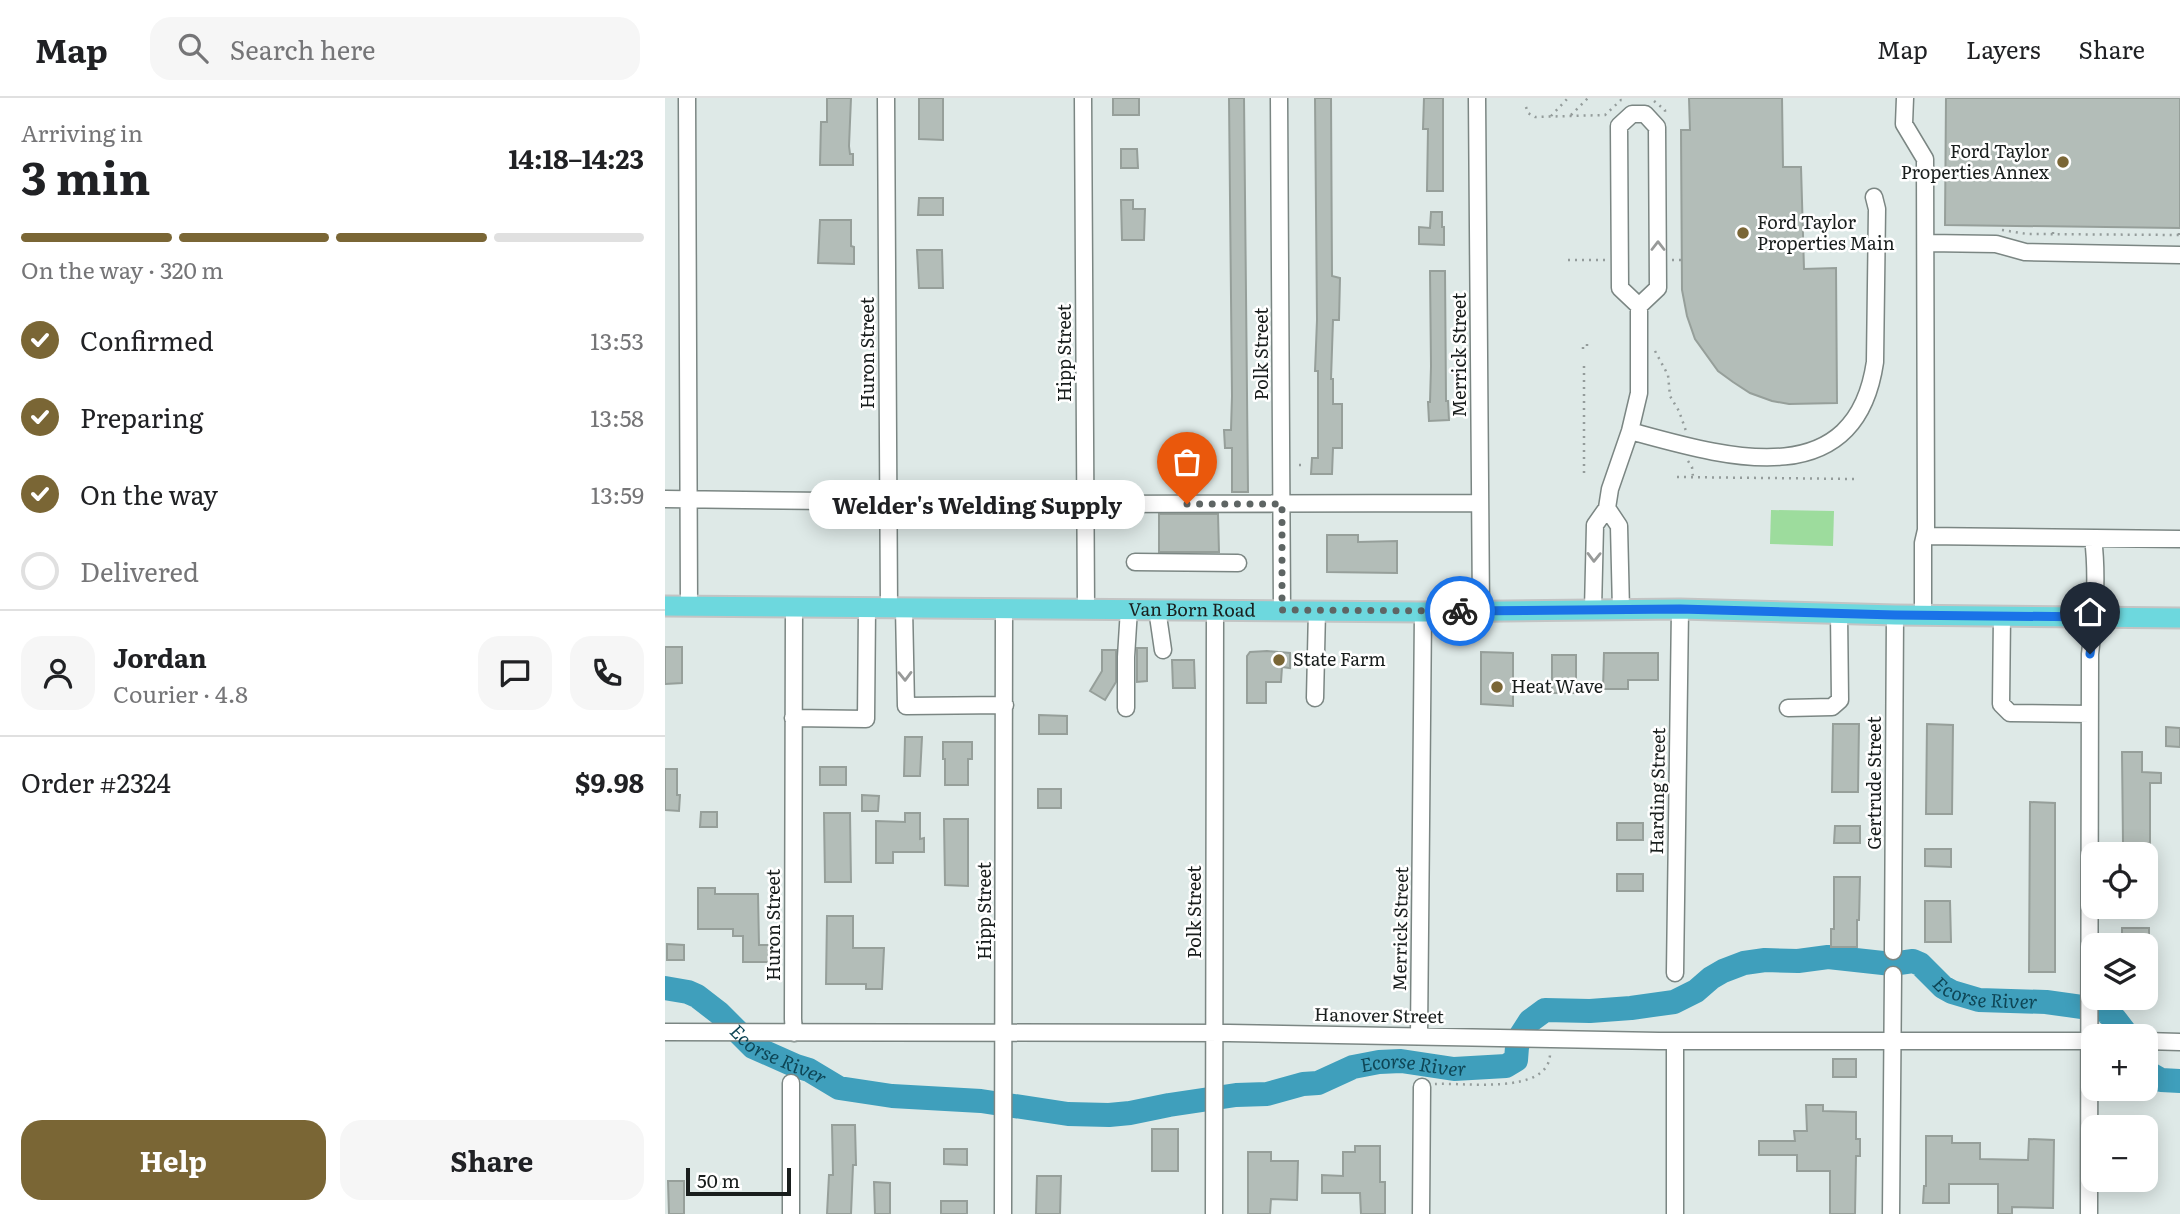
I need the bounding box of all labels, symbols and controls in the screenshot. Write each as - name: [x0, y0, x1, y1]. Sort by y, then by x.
- search box: [150, 17, 640, 80]
- text: Map: [35, 24, 108, 73]
- icon: search: [174, 29, 212, 67]
- text: Search here: [230, 29, 376, 68]
- text: Map: [1877, 31, 1928, 66]
- text: Layers: [1966, 31, 2040, 66]
- text: Share: [2078, 31, 2145, 66]
- text: Arriving in: [21, 115, 143, 149]
- place label: Ford Taylor Properties Annex: [1901, 137, 2050, 185]
- text: 14:18–14:23: [509, 138, 644, 177]
- text: 3 min: [21, 141, 151, 209]
- marker: Ford Taylor Properties Annex: [2055, 154, 2071, 170]
- place label: Ford Taylor Properties Main: [1757, 208, 1895, 256]
- marker: Ford Taylor Properties Main: [1735, 225, 1751, 241]
- one-way arrow: [1650, 240, 1666, 251]
- text: On the way · 320 m: [21, 252, 224, 286]
- street label: Merrick Street: [1445, 292, 1472, 417]
- street label: Huron Street: [853, 296, 880, 409]
- street label: Hipp Street: [1050, 303, 1077, 402]
- street label: Polk Street: [1247, 307, 1274, 401]
- text: Confirmed: [80, 320, 214, 359]
- icon: check: [21, 321, 59, 359]
- text: 13:53: [590, 323, 644, 357]
- text: Preparing: [80, 397, 203, 436]
- icon: check: [21, 398, 59, 436]
- text: 13:58: [590, 400, 644, 434]
- pin: [1157, 432, 1217, 504]
- icon: bag: [1168, 443, 1206, 481]
- text: On the way: [80, 474, 218, 513]
- icon: check: [21, 475, 59, 513]
- text: 13:59: [591, 477, 644, 511]
- callout: Welder's Welding Supply: [809, 480, 1145, 528]
- text: Welder's Welding Supply: [832, 487, 1122, 521]
- text: Delivered: [80, 551, 199, 590]
- one-way arrow: [1586, 552, 1601, 563]
- courier: [1425, 576, 1495, 646]
- pin: [2060, 582, 2120, 654]
- icon: bike: [1441, 592, 1479, 630]
- icon: home: [2071, 593, 2109, 631]
- street label: Van Born Road: [1128, 595, 1256, 623]
- button: person: [21, 636, 95, 710]
- button: chat: [478, 636, 552, 710]
- button: phone: [570, 636, 644, 710]
- text: Jordan: [113, 637, 207, 676]
- place label: State Farm: [1293, 645, 1386, 672]
- marker: State Farm: [1271, 652, 1287, 668]
- one-way arrow: [898, 671, 913, 682]
- place label: Heat Wave: [1511, 672, 1603, 699]
- text: Courier · 4.8: [113, 676, 248, 710]
- marker: Heat Wave: [1489, 679, 1505, 695]
- street label: Gertrude Street: [1860, 716, 1887, 850]
- street label: Harding Street: [1642, 727, 1671, 855]
- text: Order #2324: [21, 762, 171, 801]
- text: $9.98: [575, 762, 644, 801]
- map controls: [2081, 842, 2158, 1192]
- button: locate: [2081, 842, 2158, 919]
- street label: Hipp Street: [970, 861, 997, 960]
- street label: Polk Street: [1180, 865, 1207, 959]
- street label: Merrick Street: [1385, 866, 1414, 992]
- street label: Huron Street: [759, 868, 786, 981]
- button: layers: [2081, 933, 2158, 1010]
- water label: Ecorse River: [1927, 970, 2038, 1015]
- street label: Hanover Street: [1314, 1000, 1445, 1029]
- water label: Ecorse River: [724, 1017, 833, 1091]
- button: +: [2081, 1024, 2158, 1101]
- water label: Ecorse River: [1358, 1046, 1467, 1082]
- button: −: [2081, 1115, 2158, 1192]
- button: Help: [21, 1120, 326, 1200]
- button: Share: [340, 1120, 644, 1200]
- scale bar: [686, 1165, 791, 1197]
- text: 50 m: [697, 1166, 740, 1194]

